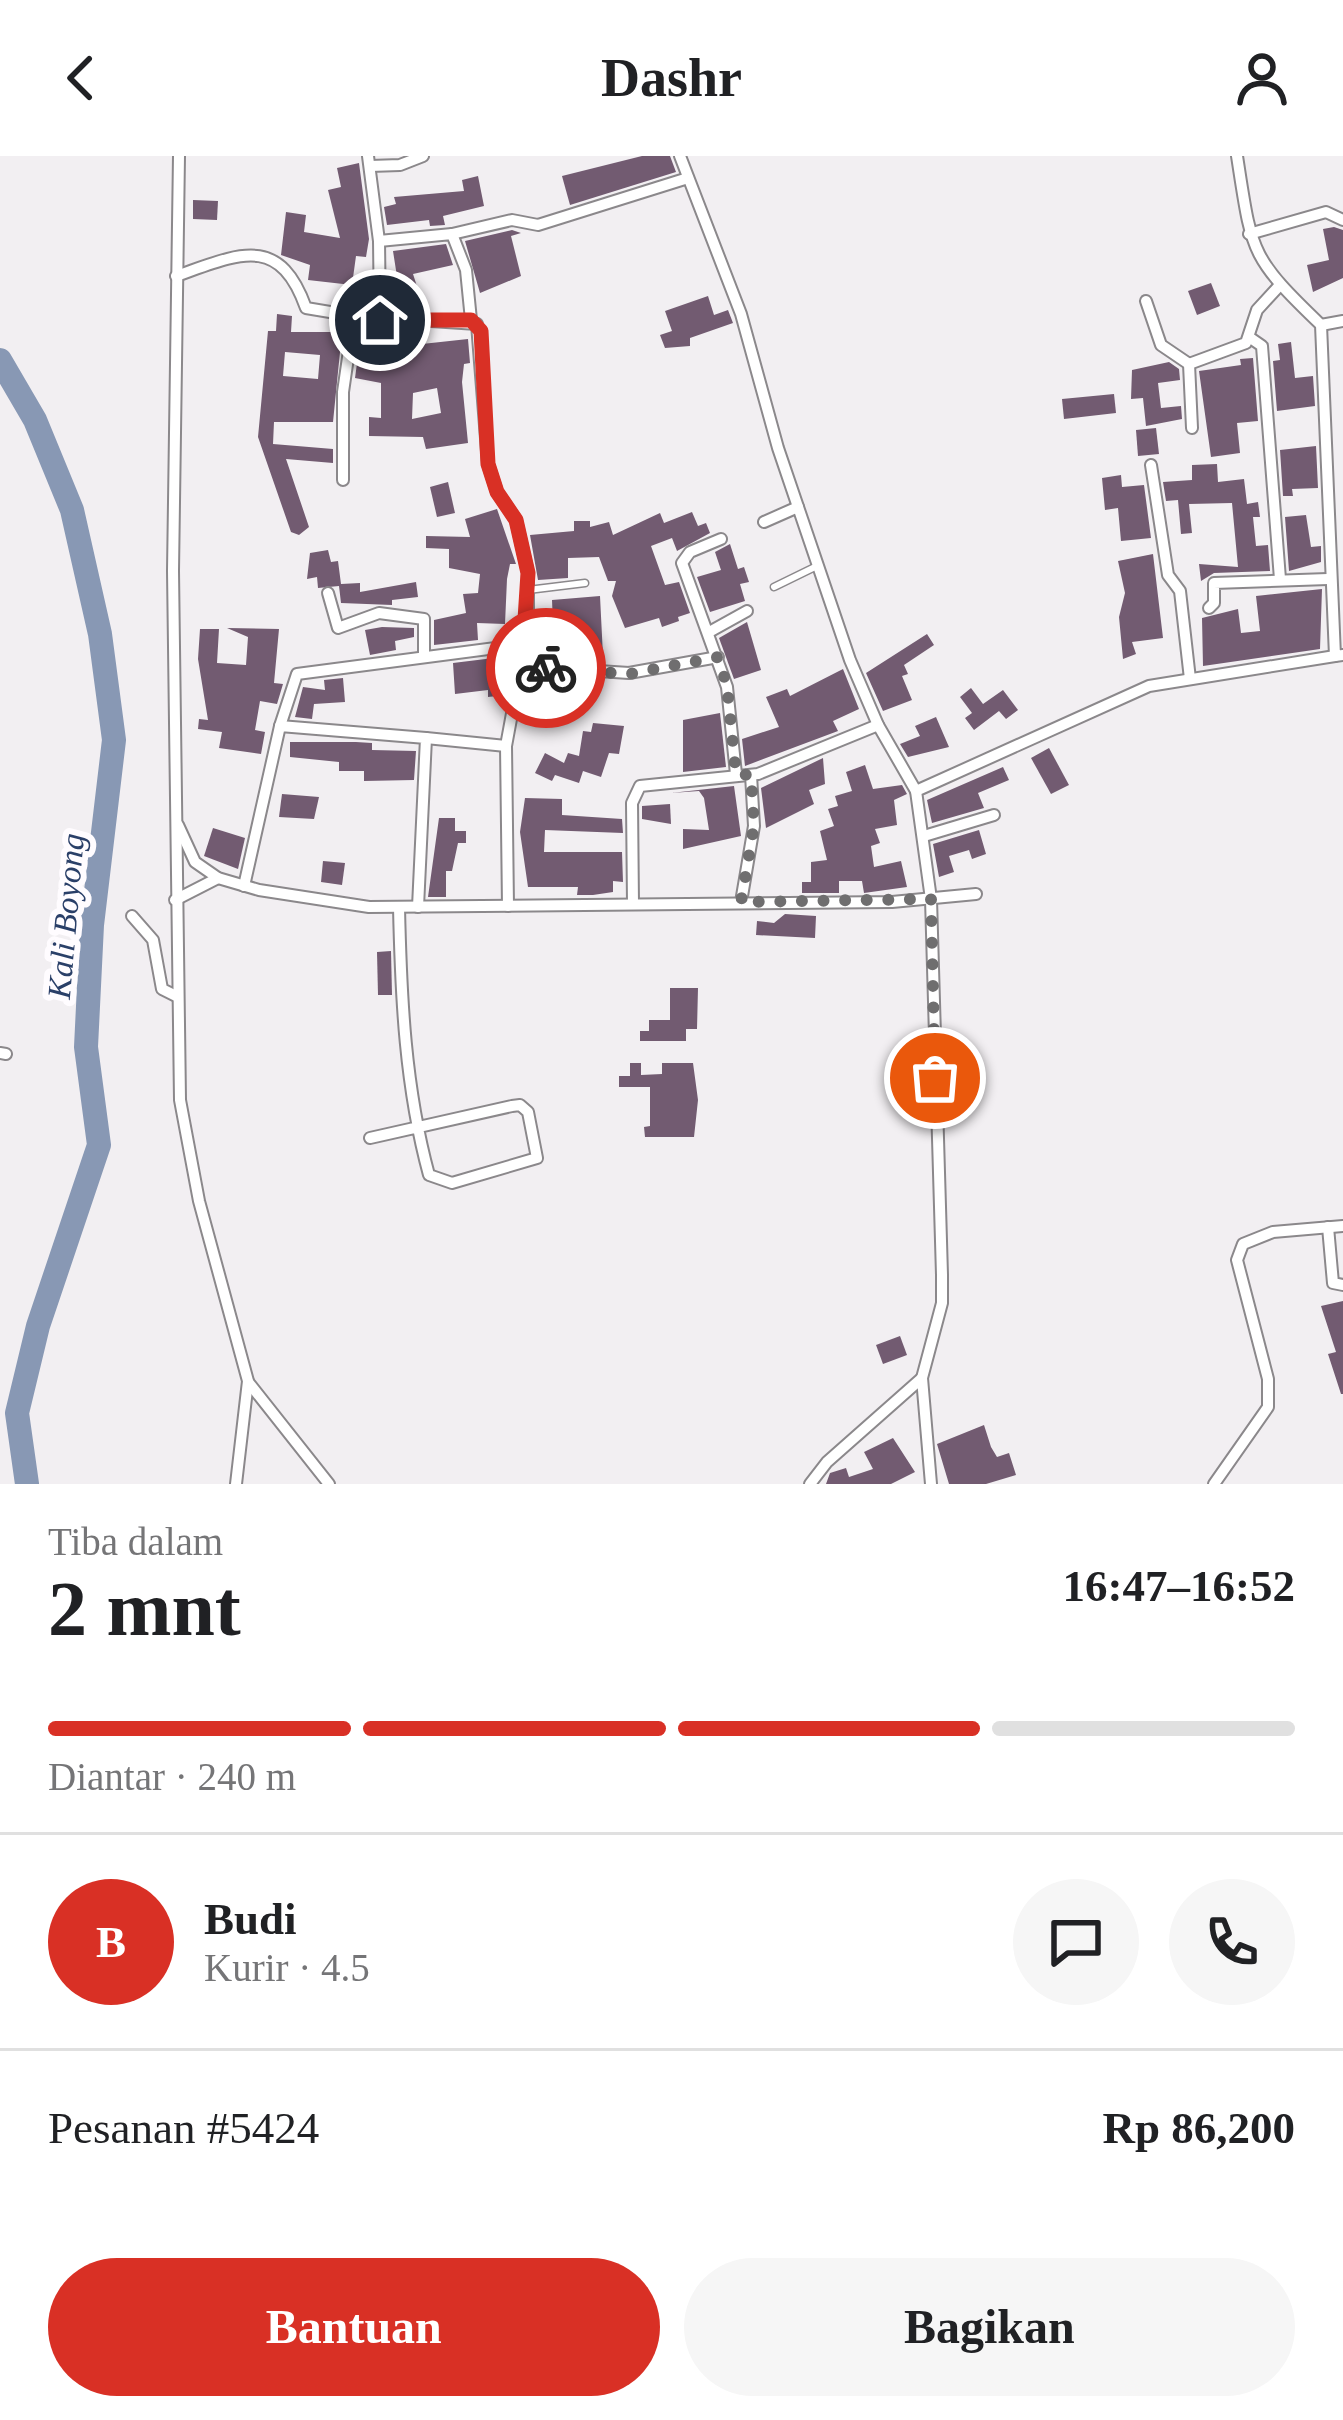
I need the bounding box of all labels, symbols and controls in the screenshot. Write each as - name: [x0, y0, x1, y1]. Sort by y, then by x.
- icon: back: [48, 45, 114, 111]
- icon: person: [1229, 45, 1295, 111]
- text: Dashr: [601, 48, 742, 108]
- pin: [329, 269, 431, 371]
- icon: home: [347, 287, 413, 353]
- courier: [486, 608, 606, 728]
- icon: bike: [513, 635, 579, 701]
- water label: Kali Boyong: [41, 832, 91, 1001]
- pin: [884, 1027, 986, 1129]
- icon: bag: [902, 1045, 968, 1111]
- text: Tiba dalam: [48, 1520, 223, 1563]
- text: 16:47–16:52: [1063, 1561, 1295, 1611]
- text: 2 mnt: [48, 1565, 241, 1652]
- text: Diantar · 240 m: [48, 1755, 296, 1798]
- button: chat: [1013, 1879, 1139, 2005]
- button: phone: [1169, 1879, 1295, 2005]
- text: Budi: [204, 1894, 297, 1944]
- text: B: [96, 1917, 126, 1967]
- text: Kurir · 4.5: [204, 1946, 370, 1989]
- text: Pesanan #5424: [48, 2103, 319, 2153]
- text: Rp 86,200: [1102, 2103, 1295, 2153]
- button: Bantuan: [48, 2258, 660, 2396]
- button: Bagikan: [684, 2258, 1295, 2396]

